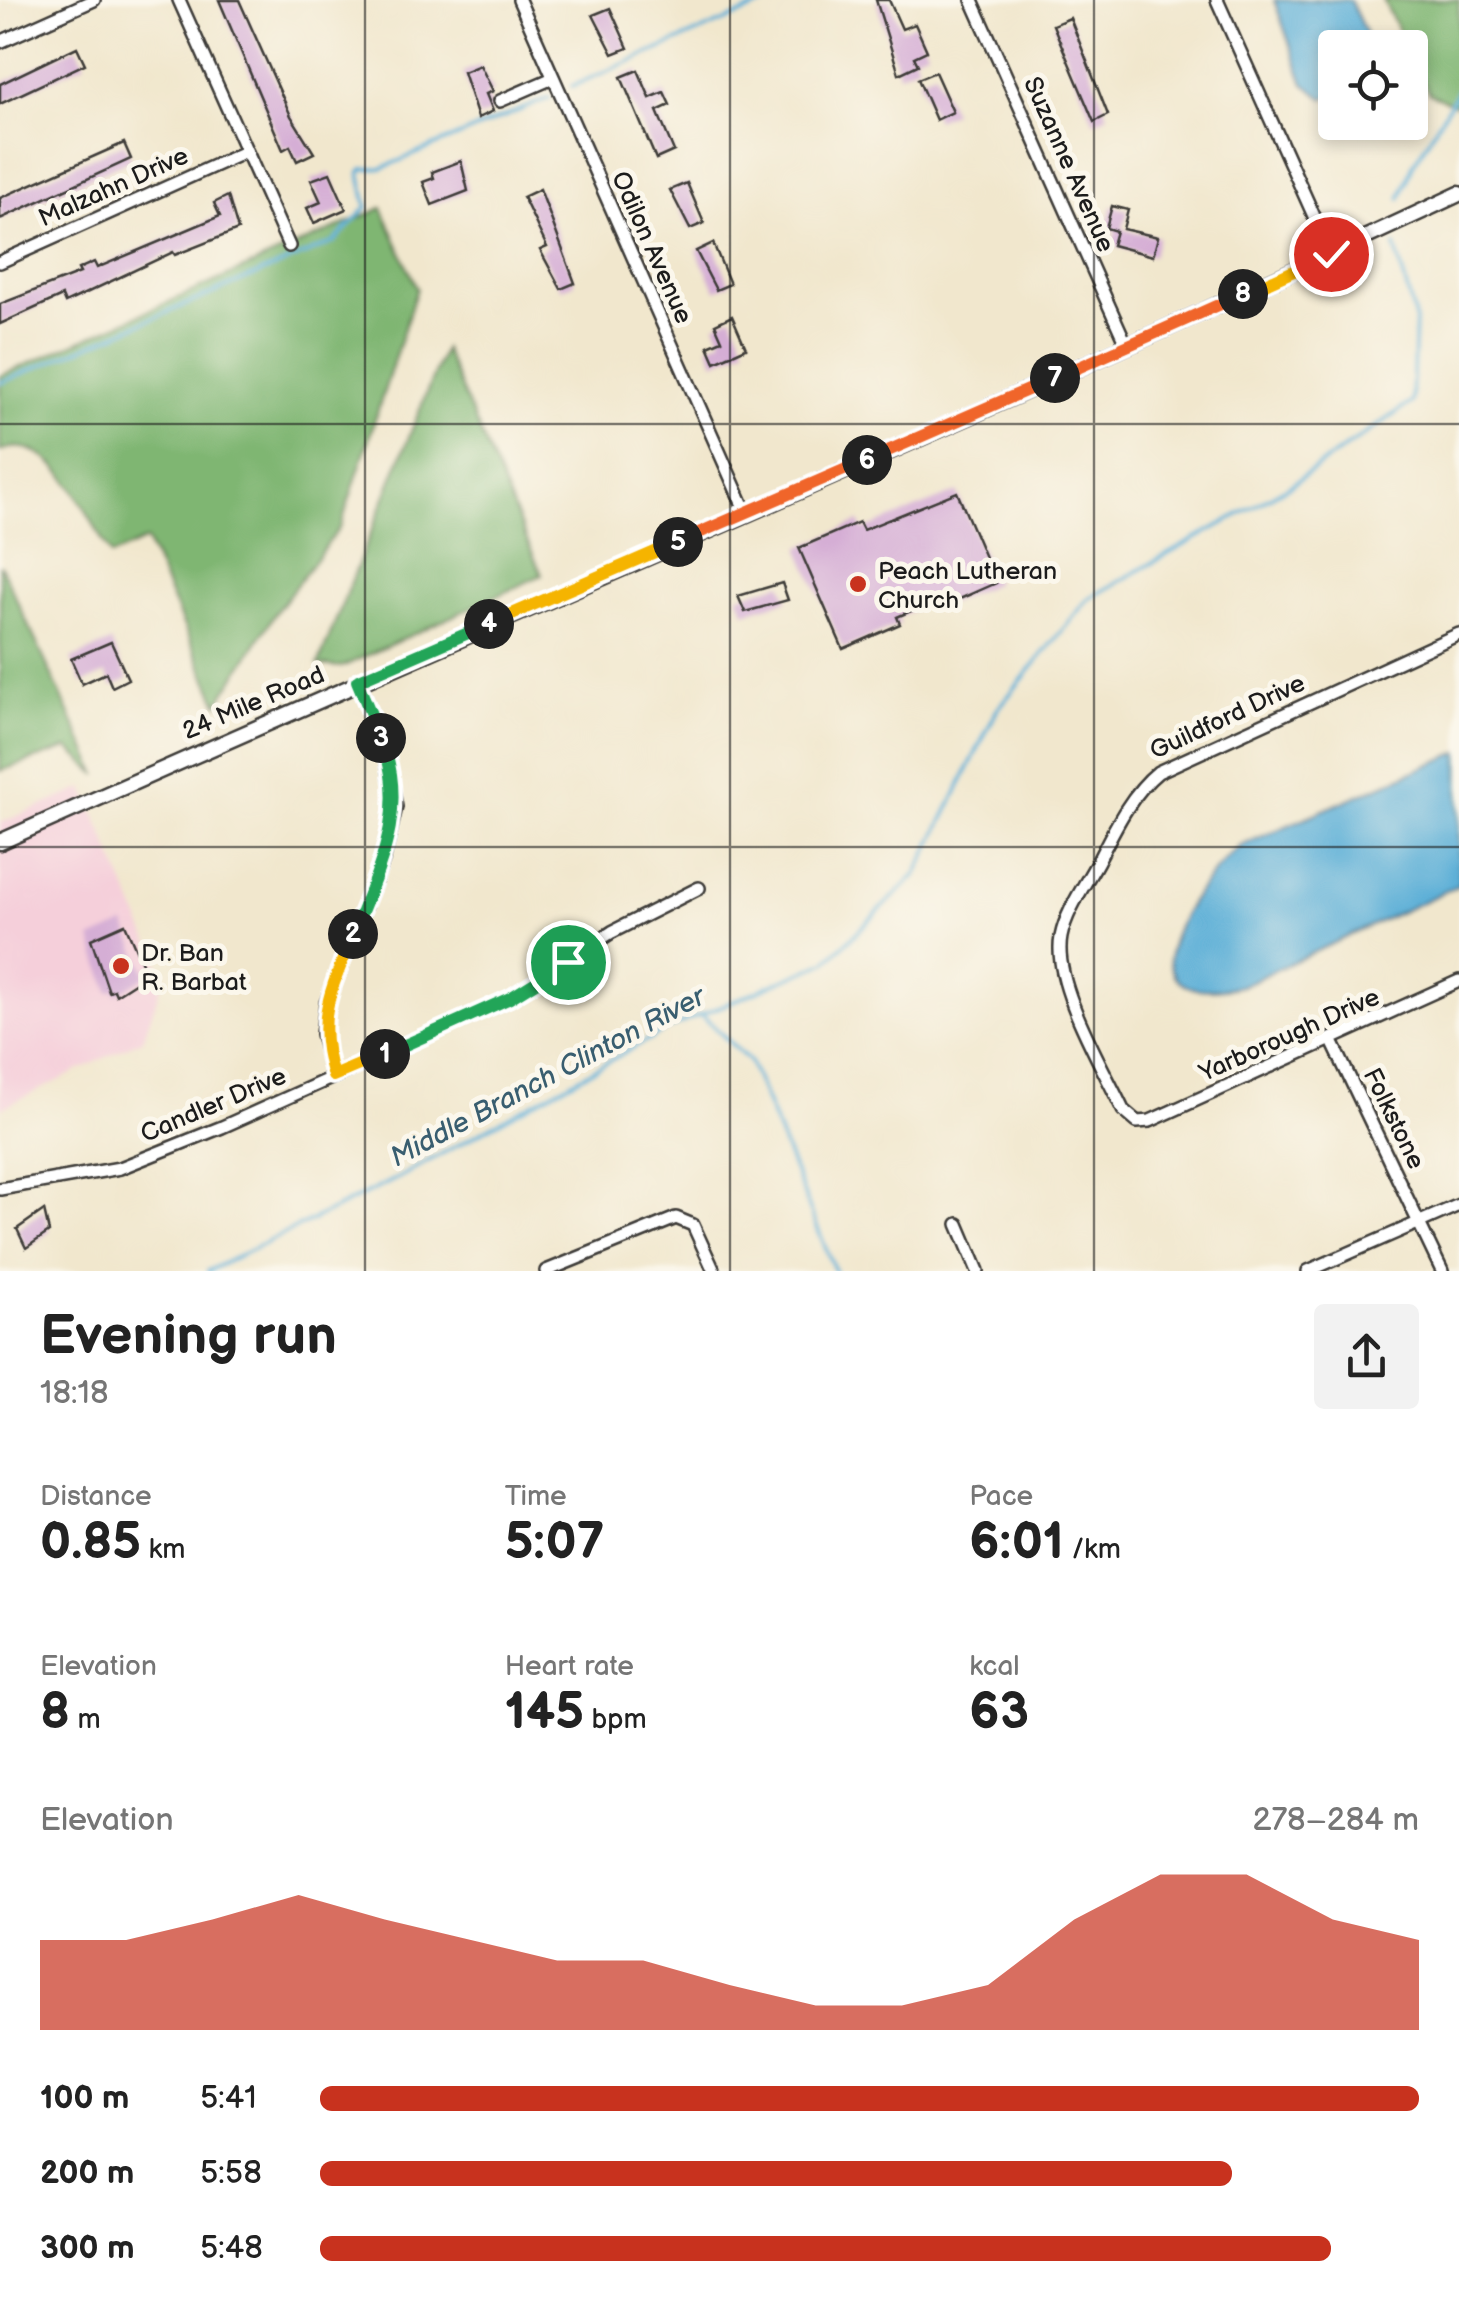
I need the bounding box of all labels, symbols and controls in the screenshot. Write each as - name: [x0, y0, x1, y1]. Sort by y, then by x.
- map controls: [1318, 30, 1428, 140]
- button: locate: [1318, 30, 1428, 140]
- street label: Suzanne Avenue: [1016, 72, 1121, 257]
- street label: Malzahn Drive: [34, 140, 193, 234]
- street label: Odilon Avenue: [604, 167, 699, 329]
- pin: [1289, 212, 1374, 297]
- icon: check: [1304, 227, 1359, 282]
- pin: 8: [1218, 269, 1268, 319]
- text: 8: [1235, 277, 1251, 310]
- pin: 7: [1030, 353, 1080, 403]
- text: 7: [1047, 361, 1063, 394]
- pin: 6: [842, 435, 892, 485]
- text: 6: [859, 443, 875, 476]
- pin: 5: [653, 517, 703, 567]
- text: 5: [670, 525, 686, 558]
- place label: Peach Lutheran Church: [878, 556, 1057, 616]
- marker: Peach Lutheran Church: [847, 573, 869, 595]
- pin: 4: [464, 599, 514, 649]
- text: 4: [481, 607, 497, 640]
- street label: 24 Mile Road: [178, 660, 329, 747]
- street label: Guildford Drive: [1145, 668, 1310, 767]
- pin: 3: [356, 713, 406, 763]
- text: 3: [373, 721, 389, 754]
- pin: 2: [328, 909, 378, 959]
- text: 2: [345, 917, 361, 950]
- pin: [526, 920, 611, 1005]
- icon: arrive: [541, 935, 596, 990]
- place label: Dr. Ban R. Barbat: [141, 938, 247, 998]
- marker: Dr. Ban R. Barbat: [110, 955, 132, 977]
- water label: Middle Branch Clinton River: [385, 979, 712, 1174]
- street label: Yarborough Drive: [1194, 982, 1385, 1089]
- pin: 1: [360, 1029, 410, 1079]
- text: 1: [379, 1037, 391, 1070]
- street label: Candler Drive: [136, 1061, 291, 1150]
- street label: Folkstone: [1356, 1063, 1431, 1174]
- text: Evening run: [40, 1303, 337, 1370]
- button: share: [1314, 1304, 1419, 1409]
- text: 18:18: [40, 1374, 109, 1413]
- text: Distance: [40, 1480, 152, 1513]
- text: Time: [505, 1480, 567, 1513]
- text: Pace: [969, 1480, 1033, 1513]
- text: 0.85: [40, 1513, 141, 1573]
- text: 5:07: [505, 1513, 604, 1573]
- text: 6:01: [969, 1513, 1064, 1573]
- text: km: [141, 1533, 186, 1566]
- text: /km: [1064, 1533, 1121, 1566]
- text: Elevation: [40, 1650, 157, 1683]
- text: Heart rate: [505, 1650, 634, 1683]
- text: kcal: [969, 1650, 1020, 1683]
- text: 8: [40, 1683, 70, 1743]
- text: 145: [505, 1683, 584, 1743]
- text: 63: [969, 1683, 1029, 1743]
- text: m: [70, 1703, 101, 1736]
- text: bpm: [584, 1703, 647, 1736]
- text: Elevation: [40, 1801, 173, 1840]
- text: 278–284 m: [1253, 1801, 1419, 1840]
- text: 100 m: [40, 2079, 129, 2118]
- text: 5:41: [200, 2079, 257, 2118]
- text: 200 m: [40, 2154, 134, 2193]
- text: 5:58: [200, 2154, 262, 2193]
- text: 300 m: [40, 2229, 135, 2268]
- text: 5:48: [200, 2229, 263, 2268]

